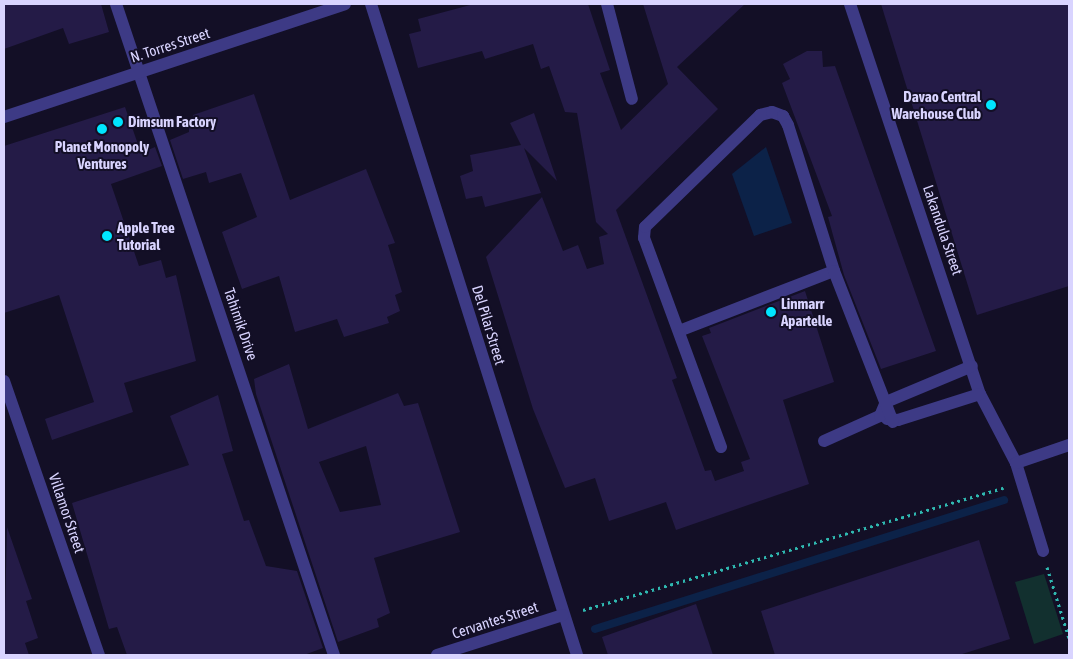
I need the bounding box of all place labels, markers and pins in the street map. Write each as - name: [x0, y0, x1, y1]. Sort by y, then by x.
- place label: Davao Central Warehouse Club: [892, 87, 981, 122]
- marker: Davao Central Warehouse Club: [985, 99, 997, 111]
- place label: Dimsum Factory: [128, 113, 216, 131]
- marker: Dimsum Factory: [112, 116, 124, 128]
- marker: Planet Monopoly Ventures: [96, 123, 108, 135]
- place label: Planet Monopoly Ventures: [55, 137, 149, 172]
- place label: Apple Tree Tutorial: [117, 218, 175, 253]
- marker: Apple Tree Tutorial: [101, 230, 113, 242]
- place label: Linmarr Apartelle: [781, 294, 832, 329]
- marker: Linmarr Apartelle: [765, 306, 777, 318]

